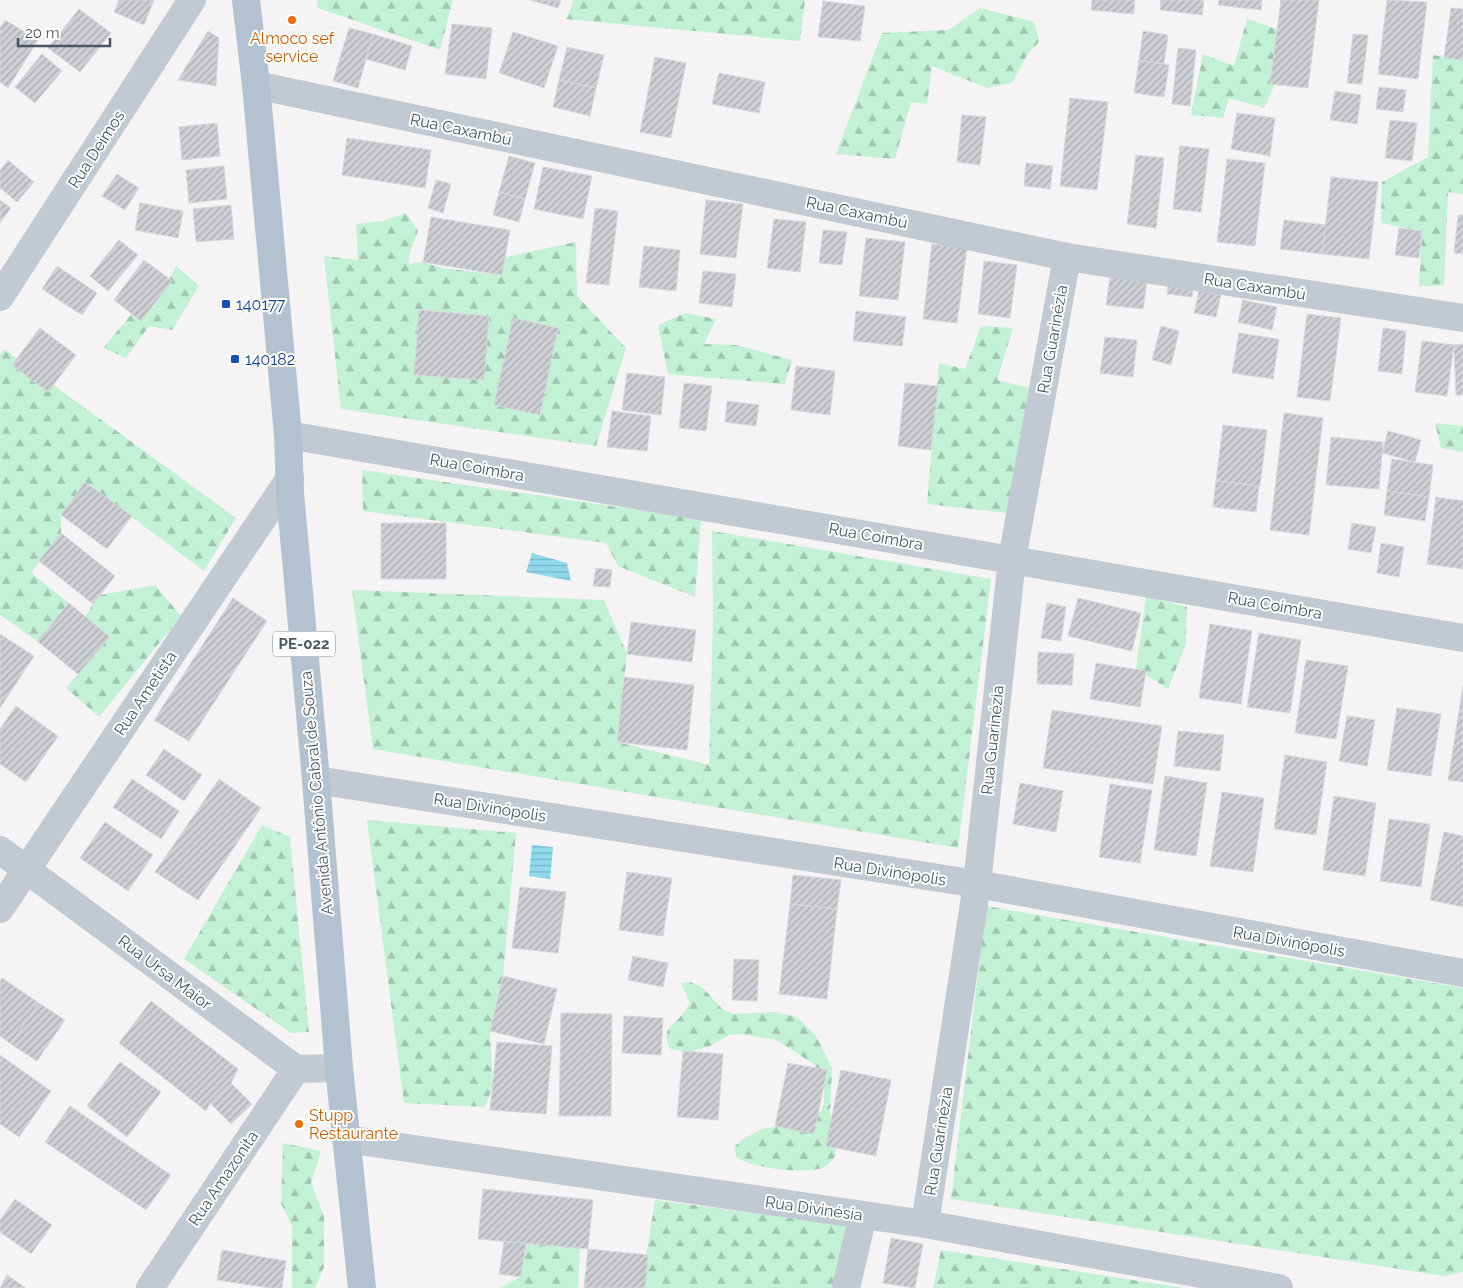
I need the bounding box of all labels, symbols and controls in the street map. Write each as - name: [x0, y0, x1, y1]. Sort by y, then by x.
- marker: Almoco sef service: [286, 14, 298, 26]
- scale bar: [18, 15, 110, 47]
- text: 20 m: [25, 24, 60, 42]
- place label: Almoco sef service: [250, 29, 335, 66]
- street label: Rua Deimos: [64, 107, 129, 192]
- street label: Rua Caxambú: [408, 109, 513, 150]
- street label: Rua Caxambú: [804, 192, 909, 233]
- street label: Rua Caxambú: [1203, 269, 1307, 304]
- street label: Rua Guarinézia: [1034, 283, 1071, 395]
- place label: 140177: [236, 295, 286, 314]
- marker: 140177: [220, 298, 232, 310]
- place label: 140182: [245, 350, 295, 369]
- marker: 140182: [229, 353, 241, 365]
- street label: Rua Coimbra: [428, 450, 526, 485]
- street label: Rua Coimbra: [827, 519, 925, 554]
- street label: Rua Coimbra: [1226, 588, 1324, 623]
- road number: PE-022: [273, 632, 335, 656]
- street label: Rua Ametista: [110, 647, 181, 739]
- street label: Avenida Antônio Cabral de Souza: [296, 670, 337, 916]
- street label: Rua Guarinézia: [977, 684, 1008, 796]
- street label: Rua Divinópolis: [432, 789, 548, 826]
- street label: Rua Divinópolis: [832, 853, 948, 890]
- street label: Rua Divinópolis: [1231, 922, 1347, 961]
- street label: Rua Ursa Maior: [114, 931, 215, 1014]
- street label: Rua Guarinézia: [920, 1085, 956, 1197]
- place label: Stupp Restaurante: [309, 1106, 398, 1143]
- marker: Stupp Restaurante: [293, 1118, 305, 1130]
- street label: Rua Amazonita: [185, 1127, 262, 1229]
- street label: Rua Divinésia: [764, 1192, 864, 1225]

